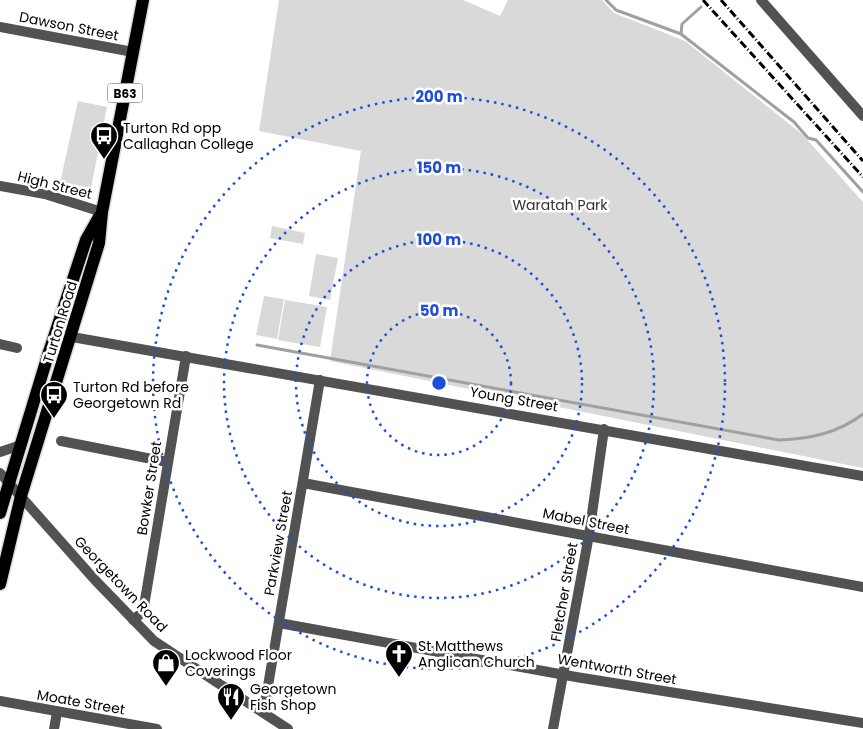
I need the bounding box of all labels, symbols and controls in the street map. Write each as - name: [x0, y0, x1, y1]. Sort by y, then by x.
- street label: Dawson Street: [18, 7, 120, 45]
- road number: B63: [108, 84, 142, 102]
- text: 200 m: [415, 86, 463, 107]
- place label: Turton Rd opp Callaghan College: [123, 118, 254, 154]
- bus stop icon: Turton Rd opp Callaghan College: [89, 121, 119, 160]
- text: 150 m: [417, 157, 461, 178]
- street label: High Street: [16, 166, 94, 204]
- park label: Waratah Park: [512, 195, 608, 215]
- text: 100 m: [417, 229, 461, 250]
- street label: Turton Road: [38, 278, 82, 366]
- text: 50 m: [420, 300, 458, 321]
- centre of rings: [430, 374, 448, 392]
- place label: Turton Rd before Georgetown Rd: [73, 377, 189, 413]
- bus stop icon: Turton Rd before Georgetown Rd: [39, 380, 69, 419]
- street label: Young Street: [468, 381, 560, 417]
- street label: Bowker Street: [132, 440, 166, 536]
- street label: Parkview Street: [259, 489, 297, 597]
- street label: Mabel Street: [541, 503, 631, 539]
- street label: Georgetown Road: [70, 532, 172, 636]
- street label: Fletcher Street: [545, 541, 583, 643]
- place label: St Matthews Anglican Church: [418, 636, 535, 672]
- church icon: St Matthews Anglican Church: [384, 639, 414, 678]
- place label: Lockwood Floor Coverings: [185, 645, 292, 681]
- shop icon: Lockwood Floor Coverings: [151, 648, 181, 687]
- street label: Wentworth Street: [556, 649, 678, 689]
- place label: Georgetown Fish Shop: [250, 679, 336, 715]
- restaurant icon: Georgetown Fish Shop: [216, 682, 246, 721]
- street label: Moate Street: [35, 684, 127, 720]

